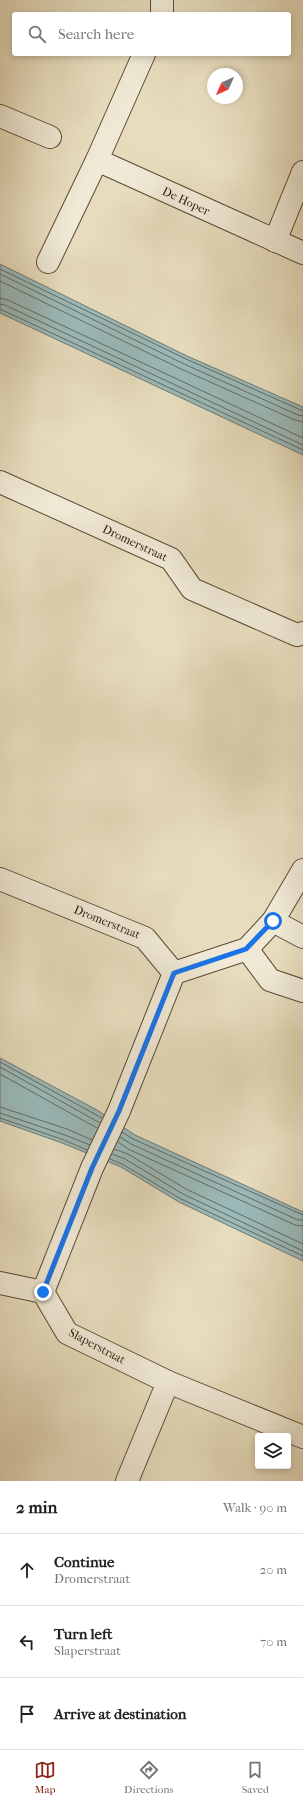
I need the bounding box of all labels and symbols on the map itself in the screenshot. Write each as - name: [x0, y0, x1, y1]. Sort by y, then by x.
- north arrow: [207, 68, 243, 104]
- street label: De Hoper: [160, 184, 213, 218]
- street label: Dromerstraat: [100, 522, 170, 565]
- street label: Dromerstraat: [72, 902, 143, 942]
- route start: [264, 912, 282, 930]
- route end: [34, 1283, 52, 1301]
- street label: Slaperstraat: [66, 1325, 128, 1367]

